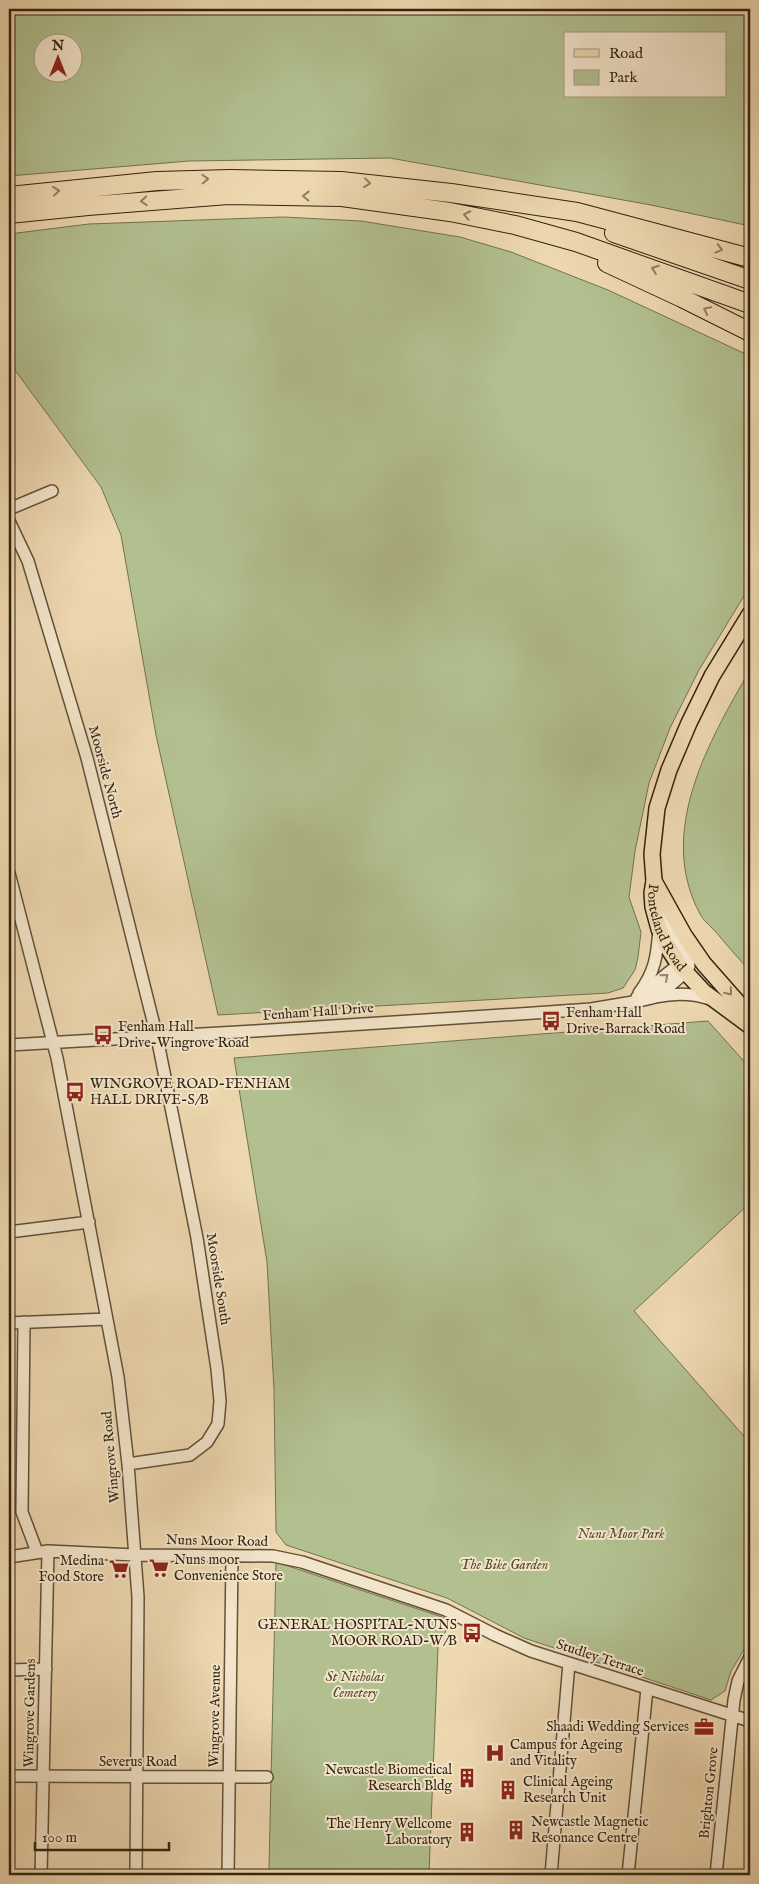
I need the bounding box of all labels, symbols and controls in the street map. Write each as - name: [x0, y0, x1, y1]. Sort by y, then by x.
- north arrow: [32, 32, 82, 82]
- legend: [564, 32, 726, 98]
- text: N: [51, 37, 64, 55]
- text: Road: [609, 44, 644, 63]
- text: Park: [609, 68, 639, 87]
- one-way arrow: [201, 174, 209, 185]
- one-way arrow: [364, 177, 372, 188]
- one-way arrow: [52, 186, 60, 197]
- one-way arrow: [302, 191, 310, 202]
- one-way arrow: [140, 196, 148, 207]
- one-way arrow: [463, 210, 472, 221]
- one-way arrow: [714, 243, 723, 254]
- one-way arrow: [651, 265, 660, 275]
- one-way arrow: [703, 306, 712, 316]
- street label: Moorside North: [84, 724, 126, 821]
- street label: Ponteland Road: [643, 882, 690, 976]
- one-way arrow: [659, 974, 668, 982]
- one-way arrow: [723, 986, 731, 995]
- street label: Fenham Hall Drive: [262, 999, 375, 1025]
- place label: Fenham Hall Drive-Barrack Road: [566, 1004, 685, 1038]
- bus stop icon: Fenham Hall Drive-Barrack Road: [540, 1010, 562, 1032]
- place label: Fenham Hall Drive-Wingrove Road: [118, 1018, 250, 1052]
- bus stop icon: Fenham Hall Drive-Wingrove Road: [92, 1024, 114, 1046]
- place label: WINGROVE ROAD-FENHAM HALL DRIVE-S/B: [90, 1075, 290, 1109]
- bus stop icon: WINGROVE ROAD-FENHAM HALL DRIVE-S/B: [64, 1081, 86, 1103]
- street label: Moorside South: [202, 1232, 234, 1327]
- street label: Wingrove Road: [98, 1410, 124, 1504]
- park label: Nuns Moor Park: [577, 1525, 665, 1543]
- street label: Nuns Moor Road: [166, 1531, 269, 1551]
- place label: Nuns moor Convenience Store: [174, 1551, 283, 1585]
- place label: Medina Food Store: [39, 1552, 105, 1586]
- park label: The Bike Garden: [460, 1556, 548, 1574]
- supermarket icon: Nuns moor Convenience Store: [148, 1557, 170, 1579]
- supermarket icon: Medina Food Store: [108, 1558, 130, 1580]
- place label: GENERAL HOSPITAL-NUNS MOOR ROAD-W/B: [258, 1616, 457, 1650]
- bus stop icon: GENERAL HOSPITAL-NUNS MOOR ROAD-W/B: [461, 1622, 483, 1644]
- street label: Studley Terrace: [554, 1635, 647, 1681]
- street label: Wingrove Gardens: [20, 1658, 40, 1768]
- street label: Wingrove Avenue: [205, 1664, 225, 1768]
- park label: St Nicholas Cemetery: [326, 1668, 385, 1702]
- office icon: Shaadi Wedding Services: [693, 1716, 715, 1738]
- place label: Shaadi Wedding Services: [546, 1718, 689, 1736]
- place label: Campus for Ageing and Vitality: [510, 1736, 623, 1770]
- hospital icon: Campus for Ageing and Vitality: [484, 1742, 506, 1764]
- street label: Brighton Grove: [695, 1746, 723, 1840]
- street label: Severus Road: [99, 1753, 178, 1771]
- place label: Newcastle Biomedical Research Bldg: [325, 1761, 452, 1795]
- building icon: Newcastle Biomedical Research Bldg: [456, 1767, 478, 1789]
- place label: Clinical Ageing Research Unit: [523, 1773, 613, 1807]
- building icon: Clinical Ageing Research Unit: [497, 1779, 519, 1801]
- place label: Newcastle Magnetic Resonance Centre: [531, 1813, 649, 1847]
- place label: The Henry Wellcome Laboratory: [327, 1815, 453, 1849]
- scale bar: [35, 1819, 169, 1851]
- building icon: Newcastle Magnetic Resonance Centre: [505, 1819, 527, 1841]
- building icon: The Henry Wellcome Laboratory: [456, 1821, 478, 1843]
- text: 100 m: [42, 1828, 78, 1847]

